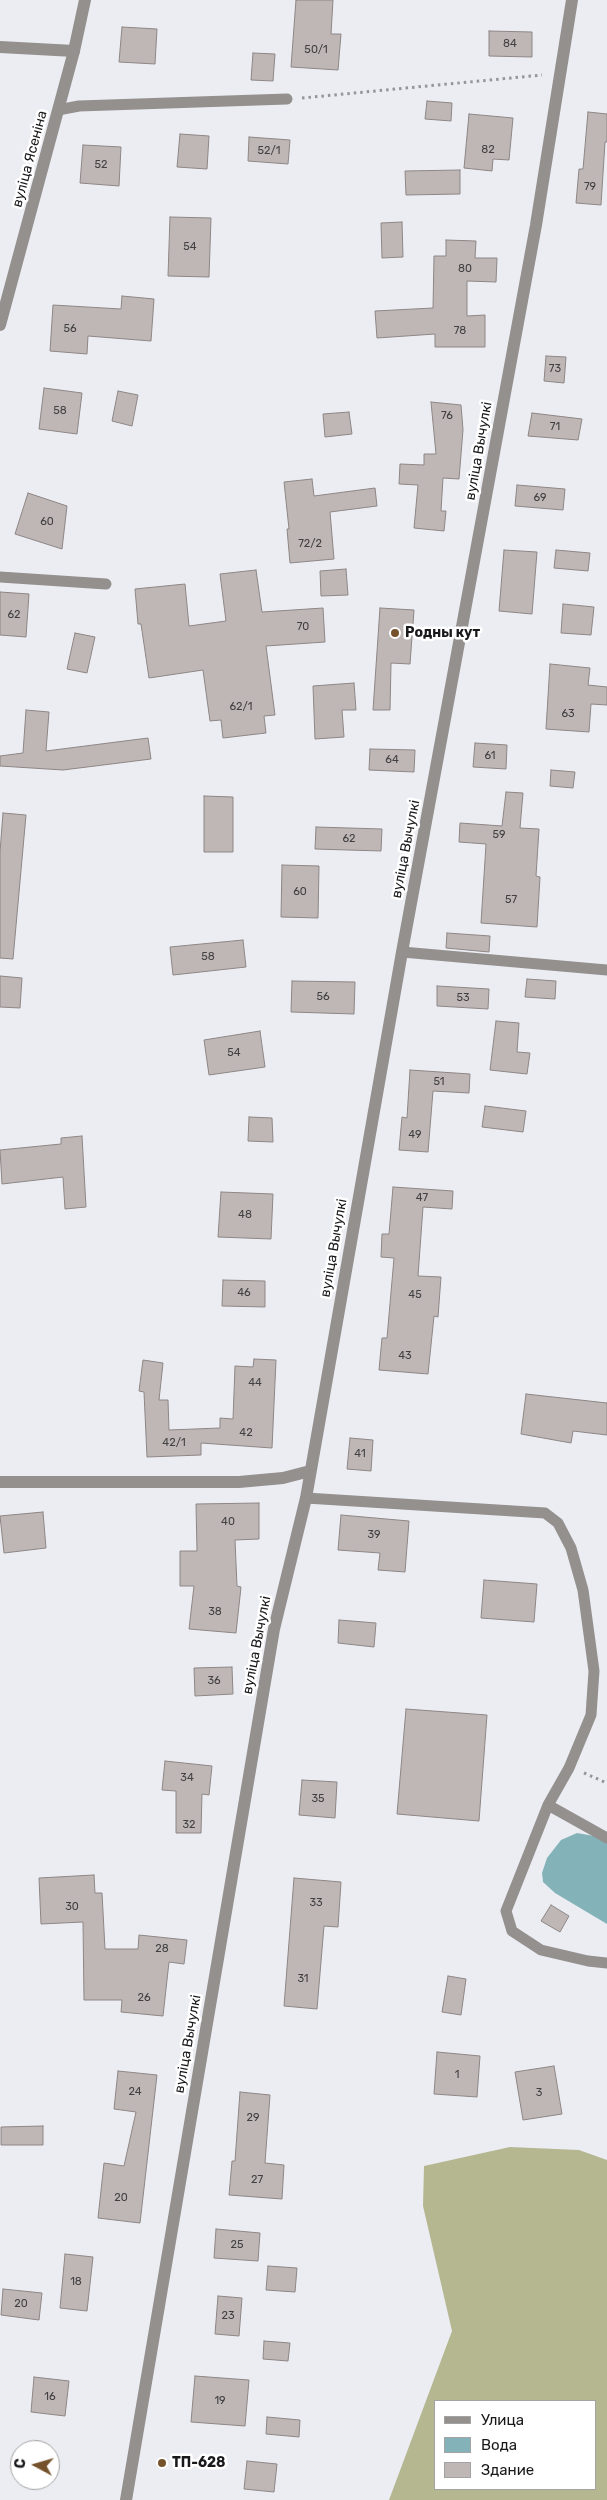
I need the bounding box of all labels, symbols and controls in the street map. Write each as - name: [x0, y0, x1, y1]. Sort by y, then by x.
- house number: 84: [503, 37, 517, 51]
- house number: 50/1: [304, 43, 328, 57]
- street label: вуліца Ясеніна: [9, 109, 51, 209]
- house number: 82: [481, 143, 495, 157]
- house number: 52/1: [258, 144, 280, 158]
- house number: 52: [95, 158, 107, 172]
- house number: 79: [584, 180, 596, 194]
- house number: 54: [183, 240, 197, 254]
- house number: 80: [458, 262, 472, 276]
- house number: 56: [63, 322, 77, 336]
- house number: 78: [454, 324, 466, 338]
- house number: 73: [549, 362, 561, 376]
- street label: вуліца Вычулкі: [462, 400, 496, 502]
- house number: 58: [53, 404, 67, 418]
- house number: 76: [441, 409, 453, 423]
- house number: 71: [550, 420, 560, 434]
- house number: 69: [533, 491, 547, 505]
- house number: 60: [40, 515, 54, 529]
- house number: 72/2: [298, 537, 322, 551]
- house number: 62: [7, 608, 21, 622]
- house number: 70: [297, 620, 309, 634]
- place label: Родны кут: [405, 625, 480, 641]
- marker: Родны кут: [389, 627, 401, 639]
- house number: 62/1: [229, 700, 253, 714]
- house number: 63: [561, 707, 575, 721]
- house number: 61: [484, 749, 496, 763]
- house number: 64: [385, 753, 399, 767]
- street label: вуліца Вычулкі: [388, 798, 424, 900]
- house number: 59: [492, 828, 506, 842]
- house number: 62: [342, 832, 356, 846]
- house number: 60: [293, 885, 307, 899]
- house number: 57: [505, 893, 517, 907]
- house number: 58: [201, 950, 215, 964]
- house number: 56: [316, 990, 330, 1004]
- house number: 53: [456, 991, 470, 1005]
- house number: 54: [227, 1046, 241, 1060]
- house number: 51: [433, 1075, 445, 1089]
- house number: 49: [408, 1128, 422, 1142]
- house number: 47: [416, 1191, 428, 1205]
- street label: вуліца Вычулкі: [317, 1197, 351, 1299]
- house number: 48: [238, 1208, 252, 1222]
- house number: 46: [237, 1286, 251, 1300]
- house number: 45: [408, 1288, 422, 1302]
- house number: 43: [398, 1349, 412, 1363]
- house number: 44: [248, 1376, 262, 1390]
- house number: 42: [239, 1426, 253, 1440]
- house number: 42/1: [162, 1436, 186, 1450]
- house number: 41: [354, 1447, 366, 1461]
- house number: 40: [221, 1515, 235, 1529]
- house number: 39: [367, 1528, 381, 1542]
- street label: вуліца Вычулкі: [239, 1594, 275, 1696]
- house number: 38: [208, 1605, 222, 1619]
- house number: 36: [207, 1674, 221, 1688]
- house number: 34: [180, 1771, 194, 1785]
- house number: 35: [311, 1792, 325, 1806]
- house number: 32: [182, 1818, 196, 1832]
- house number: 33: [309, 1896, 323, 1910]
- house number: 30: [65, 1900, 79, 1914]
- house number: 28: [155, 1942, 169, 1956]
- house number: 31: [297, 1972, 309, 1986]
- house number: 26: [137, 1991, 151, 2005]
- street label: вуліца Вычулкі: [171, 1993, 205, 2095]
- house number: 1: [455, 2068, 459, 2082]
- house number: 24: [128, 2085, 142, 2099]
- house number: 3: [536, 2086, 542, 2100]
- house number: 29: [247, 2111, 259, 2125]
- house number: 27: [251, 2173, 263, 2187]
- house number: 20: [114, 2191, 128, 2205]
- house number: 25: [231, 2238, 243, 2252]
- house number: 18: [70, 2275, 82, 2289]
- house number: 20: [14, 2297, 28, 2311]
- house number: 23: [221, 2309, 235, 2323]
- house number: 16: [44, 2390, 56, 2404]
- house number: 19: [214, 2394, 226, 2408]
- legend: [434, 2400, 597, 2490]
- text: Улица: [481, 2411, 524, 2429]
- text: Вода: [481, 2436, 517, 2454]
- north arrow: [10, 2440, 60, 2490]
- place label: ТП-628: [172, 2455, 226, 2471]
- marker: ТП-628: [156, 2457, 168, 2469]
- text: С: [12, 2458, 30, 2469]
- text: Здание: [481, 2461, 534, 2479]

